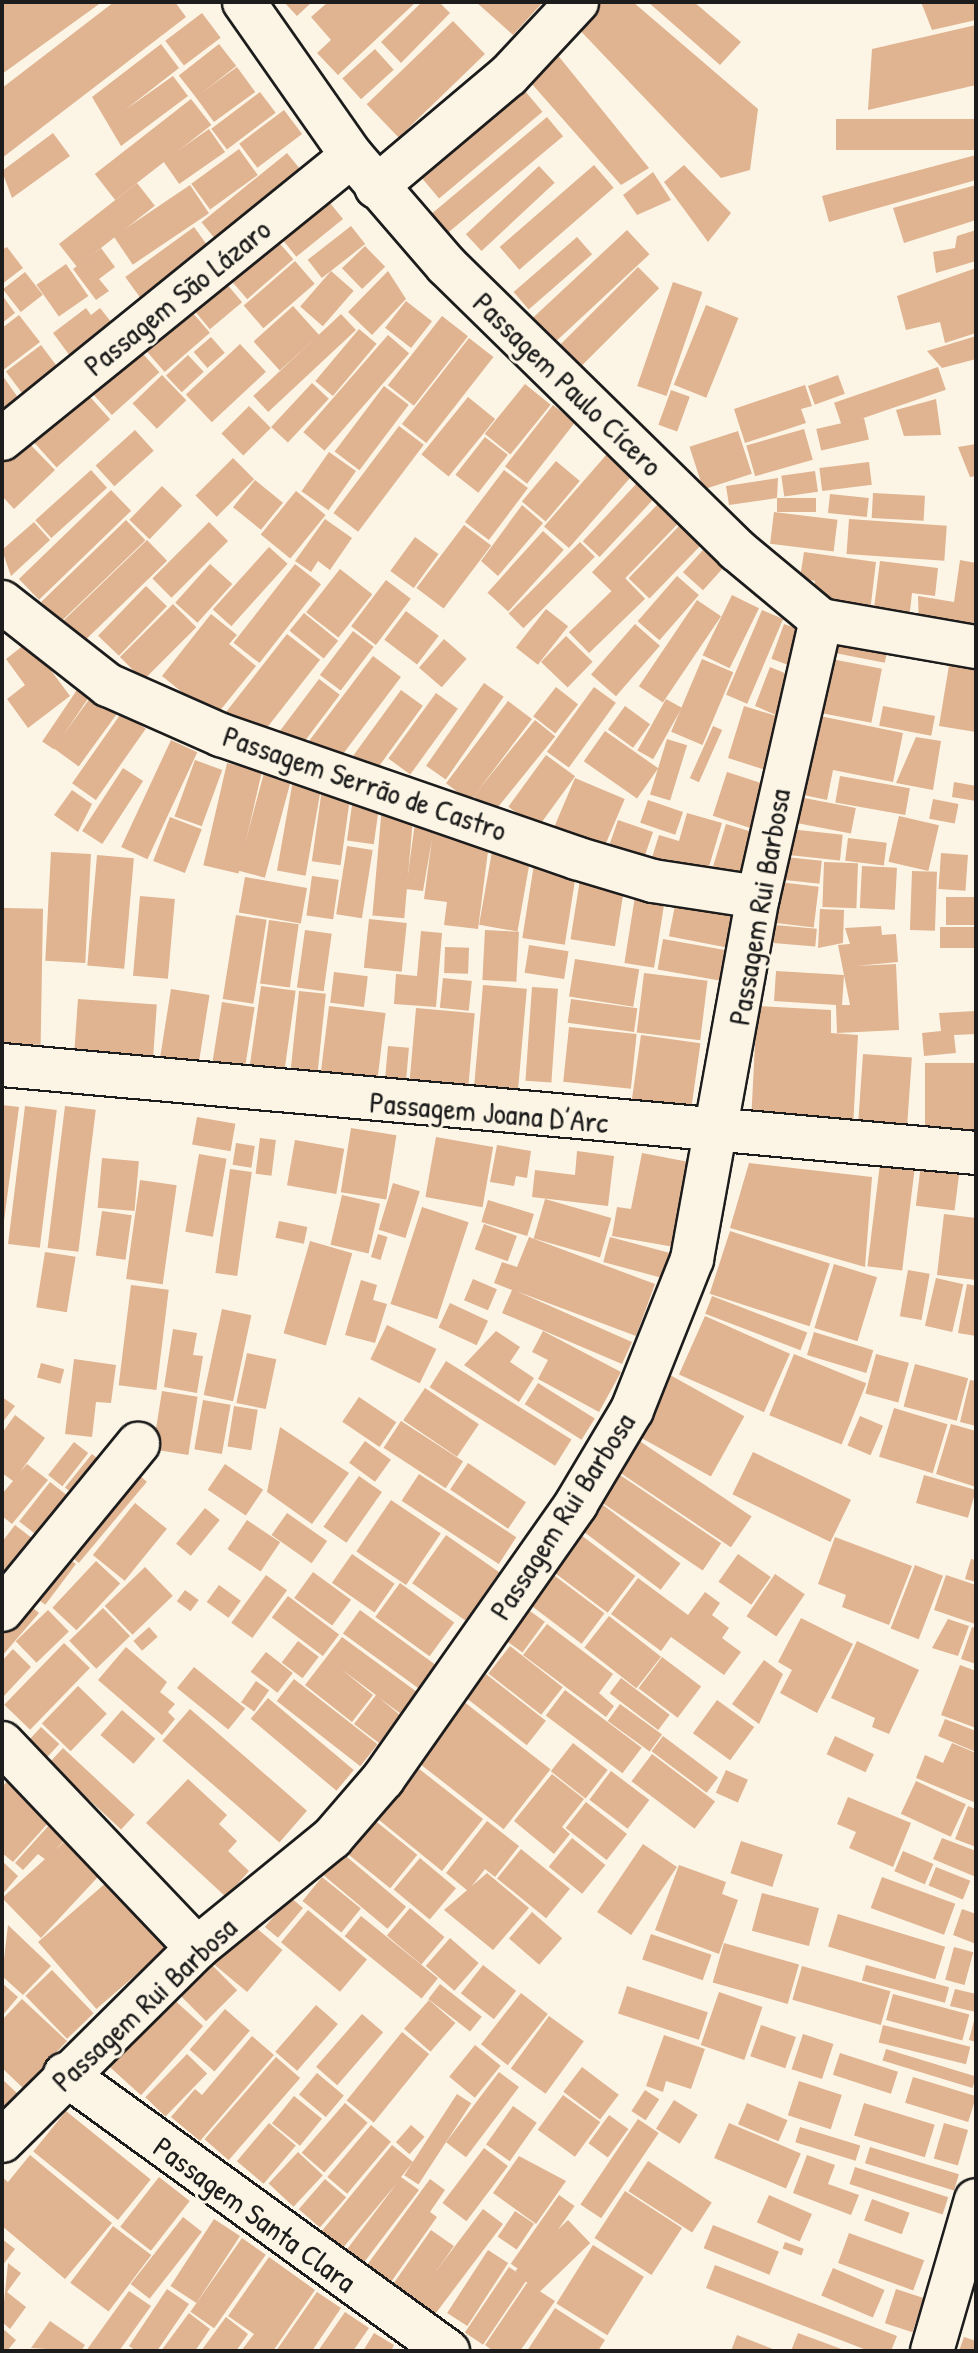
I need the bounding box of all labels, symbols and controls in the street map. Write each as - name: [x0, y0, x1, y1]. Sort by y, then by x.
- street label: Passagem São Lázaro: [77, 211, 277, 383]
- street label: Passagem Paulo Cícero: [466, 285, 670, 483]
- street label: Passagem Serrão de Castro: [219, 718, 511, 848]
- street label: Passagem Rui Barbosa: [721, 786, 797, 1028]
- street label: Passagem Joana D’Arc: [368, 1084, 610, 1140]
- street label: Passagem Rui Barbosa: [482, 1406, 642, 1626]
- street label: Passagem Rui Barbosa: [44, 1909, 244, 2099]
- street label: Passagem Santa Clara: [147, 2129, 363, 2299]

